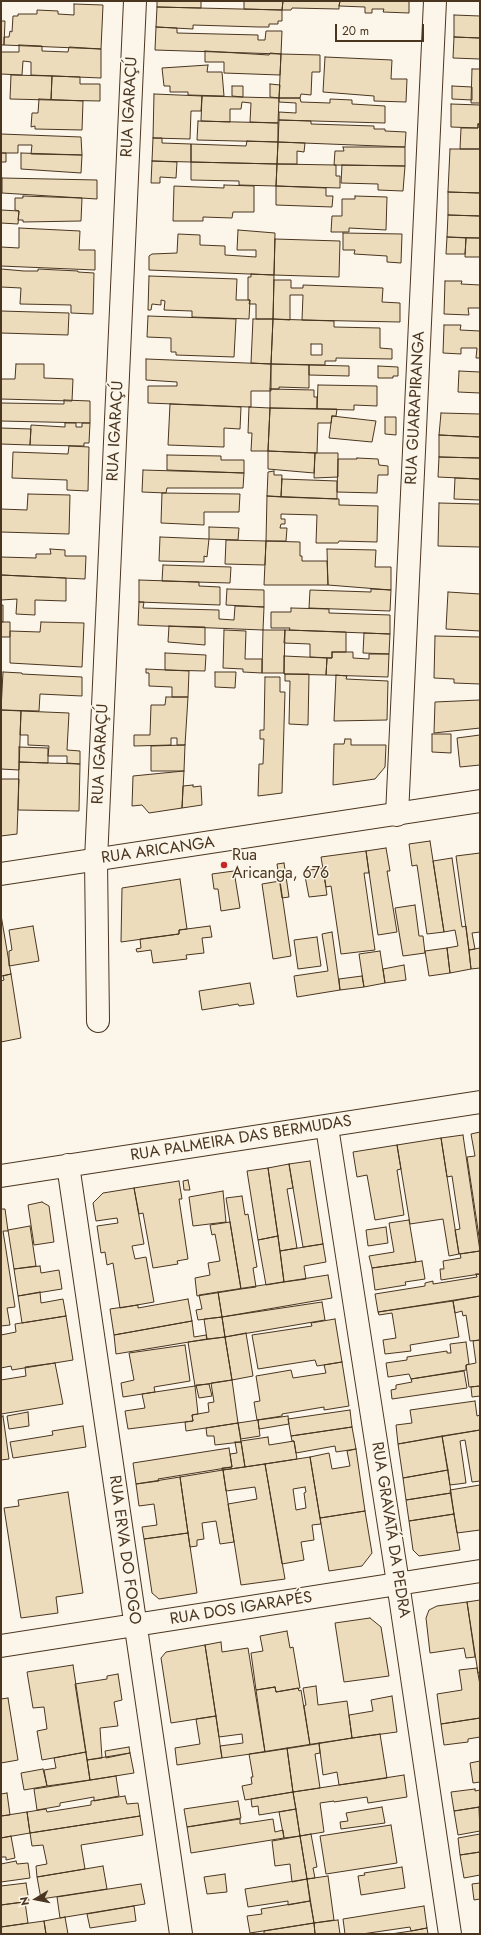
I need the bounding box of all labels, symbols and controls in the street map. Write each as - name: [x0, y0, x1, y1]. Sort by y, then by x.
- scale bar: [337, 16, 426, 42]
- text: 20 m: [342, 22, 369, 40]
- street label: RUA IGARAÇÚ: [118, 56, 142, 158]
- street label: RUA GUARAPIRANGA: [402, 331, 430, 485]
- street label: RUA IGARAÇÚ: [104, 380, 128, 482]
- street label: RUA IGARAÇÚ: [89, 703, 113, 805]
- street label: RUA ARICANGA: [100, 834, 216, 868]
- place label: Rua Aricanga, 676: [232, 846, 329, 884]
- marker: Rua Aricanga, 676: [219, 860, 229, 870]
- street label: RUA PALMEIRA DAS BERMUDAS: [129, 1112, 353, 1166]
- street label: RUA GRAVATÁ DA PEDRA: [367, 1441, 413, 1619]
- street label: RUA ERVA DO FOGO: [104, 1474, 144, 1626]
- street label: RUA DOS IGARAPÉS: [169, 1588, 313, 1630]
- north arrow: [16, 1879, 56, 1919]
- text: N: [16, 1895, 33, 1907]

